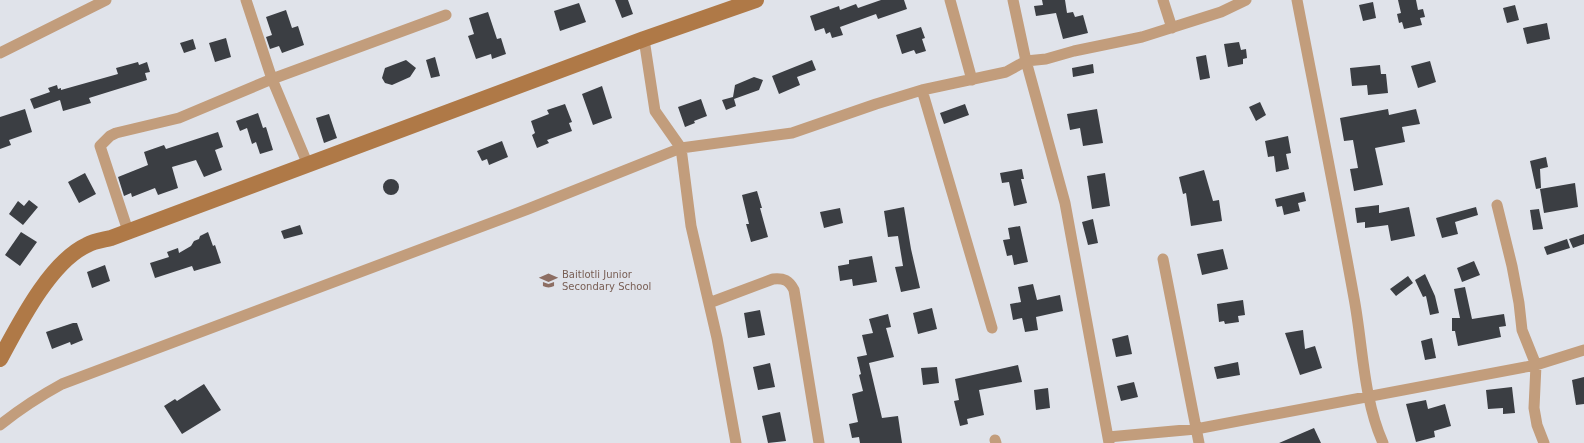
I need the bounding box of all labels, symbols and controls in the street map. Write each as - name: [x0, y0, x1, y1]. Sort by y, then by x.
- place label: Baitlotli Junior Secondary School: [562, 269, 651, 292]
- school or university icon: Baitlotli Junior Secondary School: [539, 270, 559, 290]

